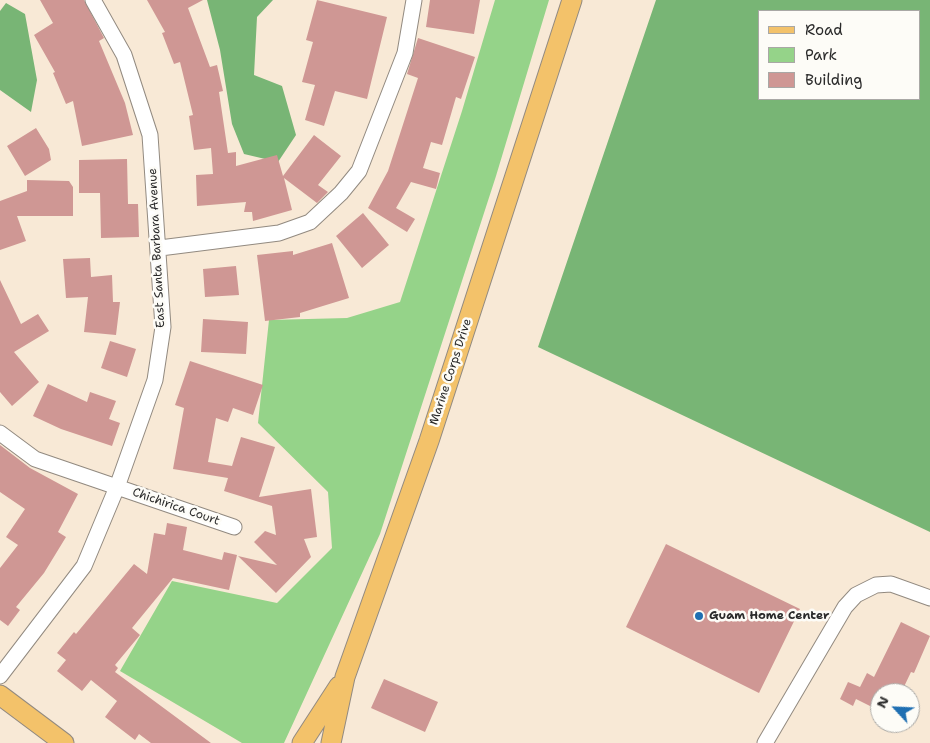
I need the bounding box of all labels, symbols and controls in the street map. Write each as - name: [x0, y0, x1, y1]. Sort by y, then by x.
- legend: [758, 10, 920, 100]
- text: Road: [805, 20, 843, 40]
- text: Park: [805, 45, 837, 65]
- text: Building: [805, 70, 862, 90]
- street label: East Santa Barbara Avenue: [146, 168, 168, 328]
- street label: Marine Corps Drive: [427, 317, 475, 427]
- street label: Chichirica Court: [130, 485, 222, 529]
- place label: Guam Home Center: [709, 609, 829, 623]
- marker: Guam Home Center: [693, 610, 705, 622]
- north arrow: [870, 683, 920, 733]
- text: N: [872, 693, 893, 711]

